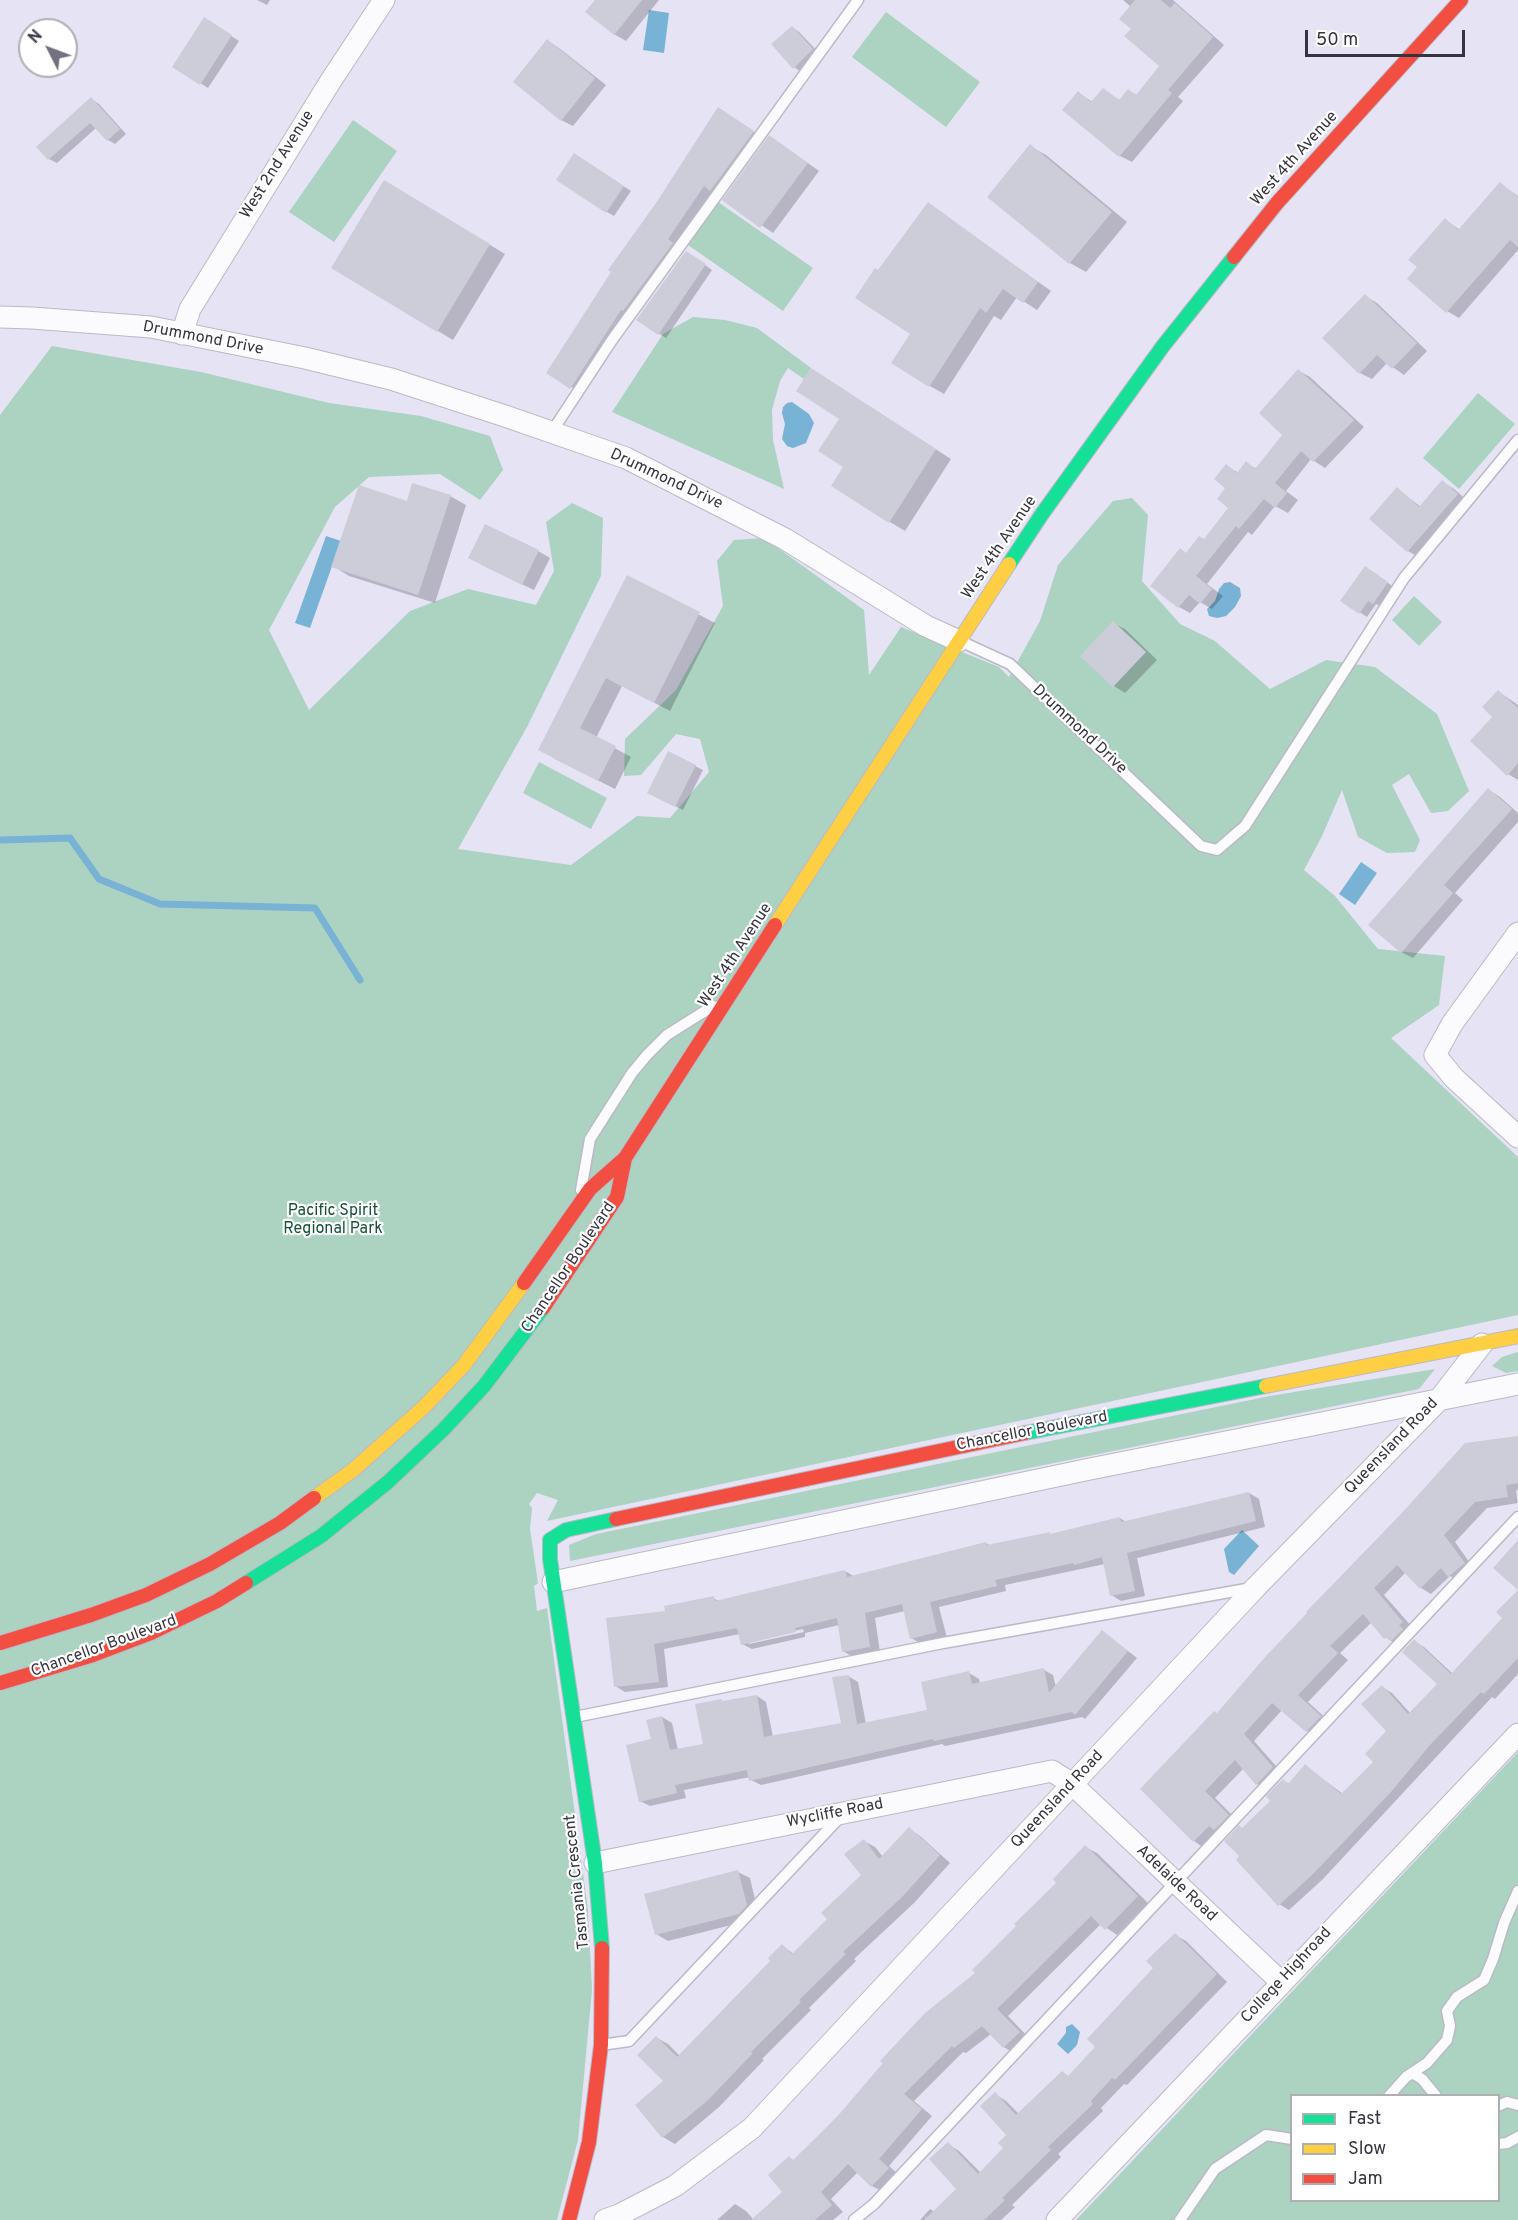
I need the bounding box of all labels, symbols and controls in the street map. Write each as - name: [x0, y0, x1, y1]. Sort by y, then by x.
- north arrow: [18, 18, 78, 78]
- scale bar: [1308, 18, 1468, 56]
- text: N: [25, 26, 47, 48]
- text: 50 m: [1316, 29, 1358, 52]
- street label: West 2nd Avenue: [237, 107, 319, 223]
- street label: West 4th Avenue: [1248, 108, 1342, 210]
- street label: Drummond Drive: [141, 318, 265, 360]
- street label: Drummond Drive: [606, 445, 726, 515]
- street label: West 4th Avenue: [958, 493, 1042, 603]
- street label: Drummond Drive: [1028, 681, 1130, 779]
- street label: West 4th Avenue: [695, 900, 777, 1012]
- street label: Chancellor Boulevard: [518, 1199, 620, 1337]
- park label: Pacific Spirit Regional Park: [283, 1202, 383, 1240]
- street label: Queensland Road: [1341, 1395, 1443, 1499]
- street label: Chancellor Boulevard: [955, 1408, 1109, 1456]
- street label: Chancellor Boulevard: [29, 1612, 179, 1682]
- street label: Queensland Road: [1008, 1747, 1108, 1853]
- street label: Wycliffe Road: [785, 1795, 885, 1833]
- street label: Tasmania Crescent: [561, 1814, 595, 1950]
- street label: Adelaide Road: [1132, 1842, 1220, 1926]
- street label: College Highroad: [1238, 1924, 1336, 2028]
- legend: [1290, 2094, 1500, 2202]
- text: Fast: [1348, 2108, 1381, 2131]
- text: Slow: [1348, 2138, 1386, 2161]
- text: Jam: [1348, 2168, 1383, 2191]

